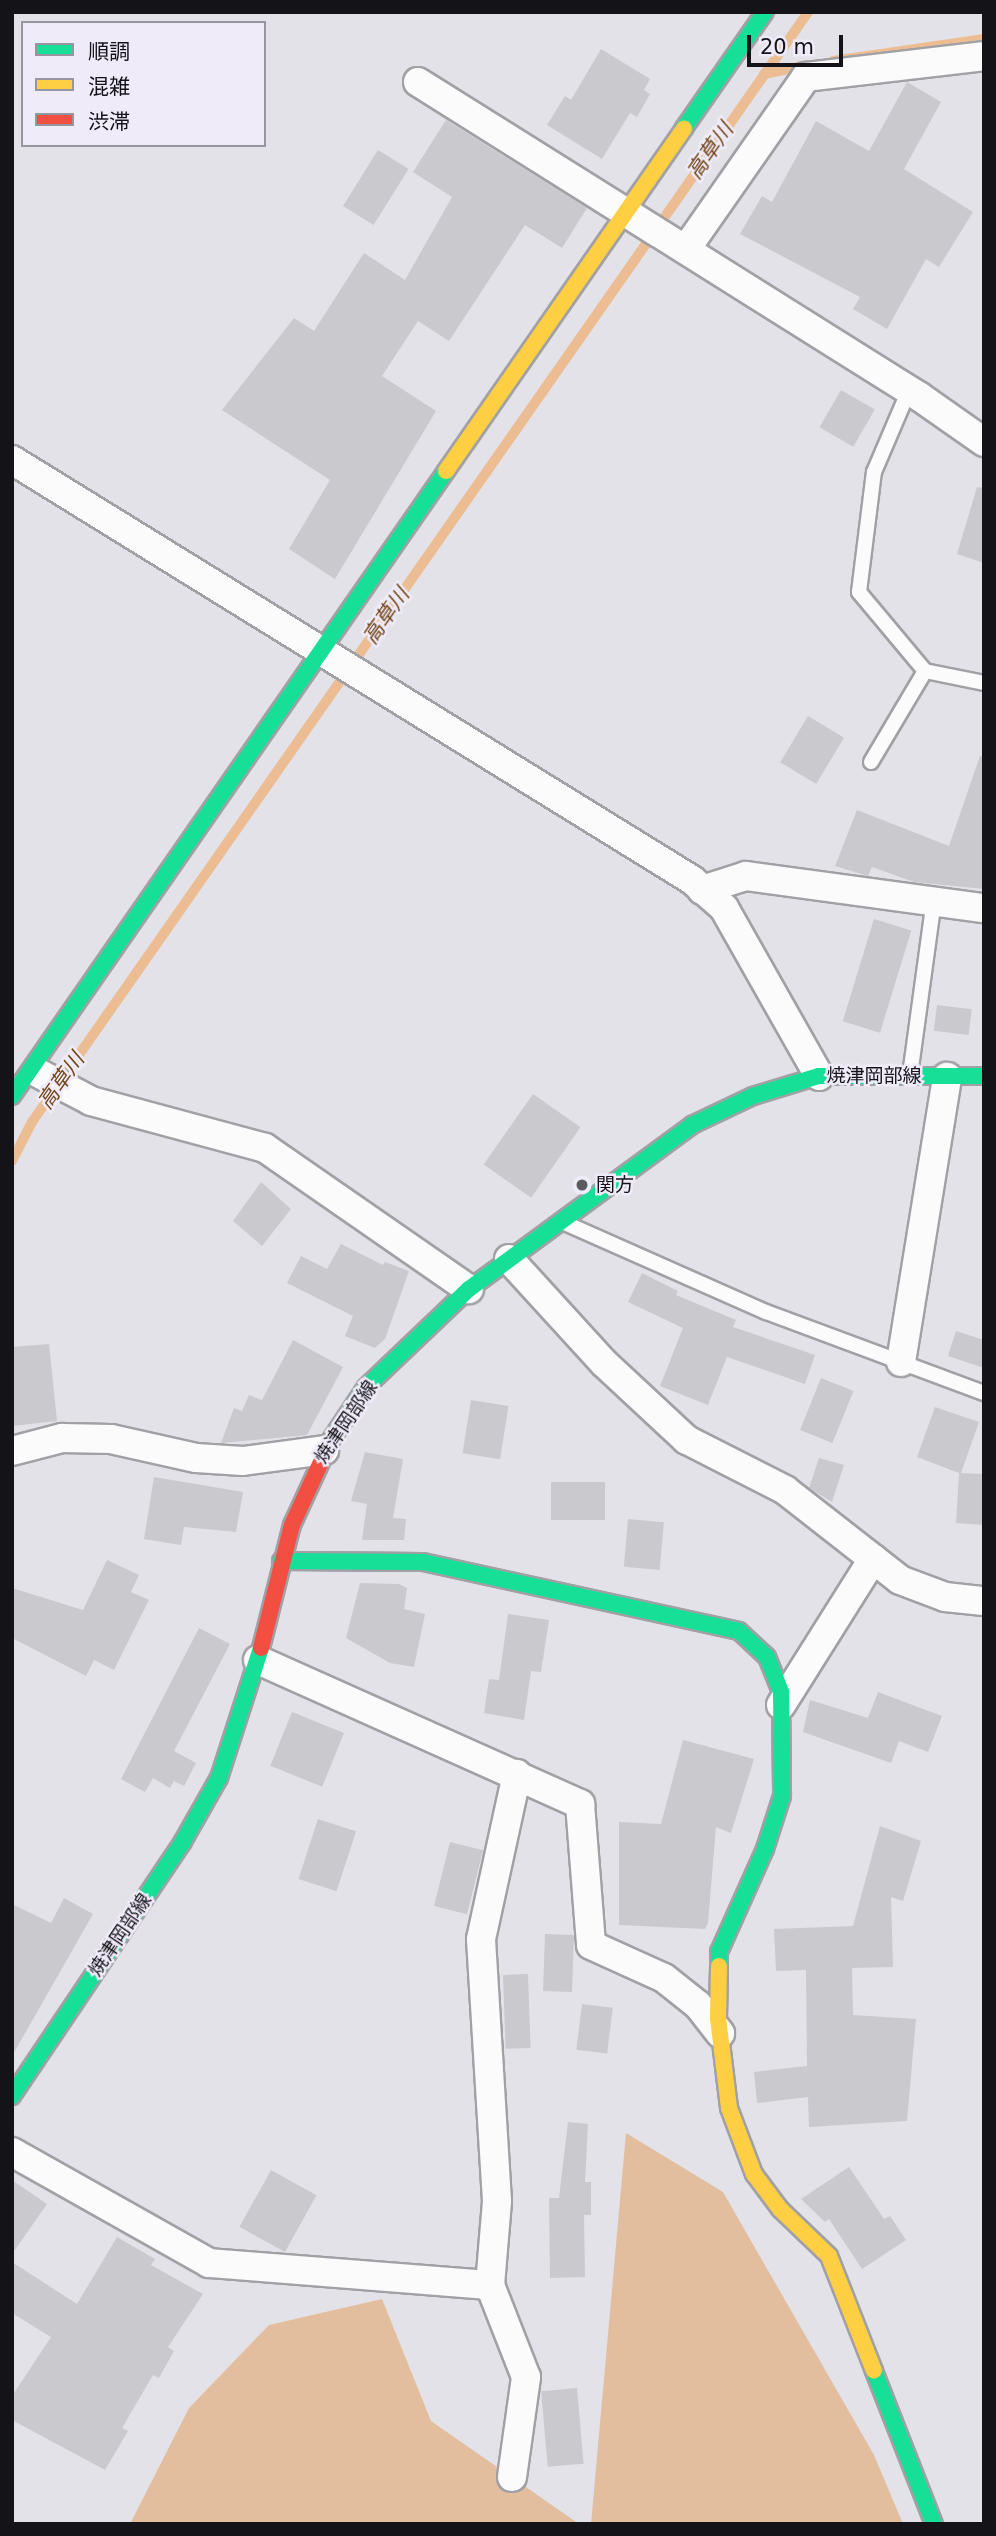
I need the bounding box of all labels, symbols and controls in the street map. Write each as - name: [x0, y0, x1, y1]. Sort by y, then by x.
- legend: [21, 21, 266, 147]
- scale bar: [751, 21, 847, 65]
- text: 20 m: [760, 35, 814, 59]
- text: 順調: [88, 40, 130, 64]
- text: 混雑: [88, 75, 130, 99]
- text: 渋滞: [88, 110, 130, 134]
- water label: 高草川: [682, 118, 738, 184]
- water label: 高草川: [358, 583, 414, 649]
- water label: 高草川: [33, 1048, 89, 1114]
- street label: 焼津岡部線: [827, 1065, 921, 1087]
- place label: 関方: [596, 1174, 634, 1196]
- marker: 関方: [574, 1177, 590, 1193]
- street label: 焼津岡部線: [310, 1376, 382, 1468]
- street label: 焼津岡部線: [84, 1889, 156, 1981]

